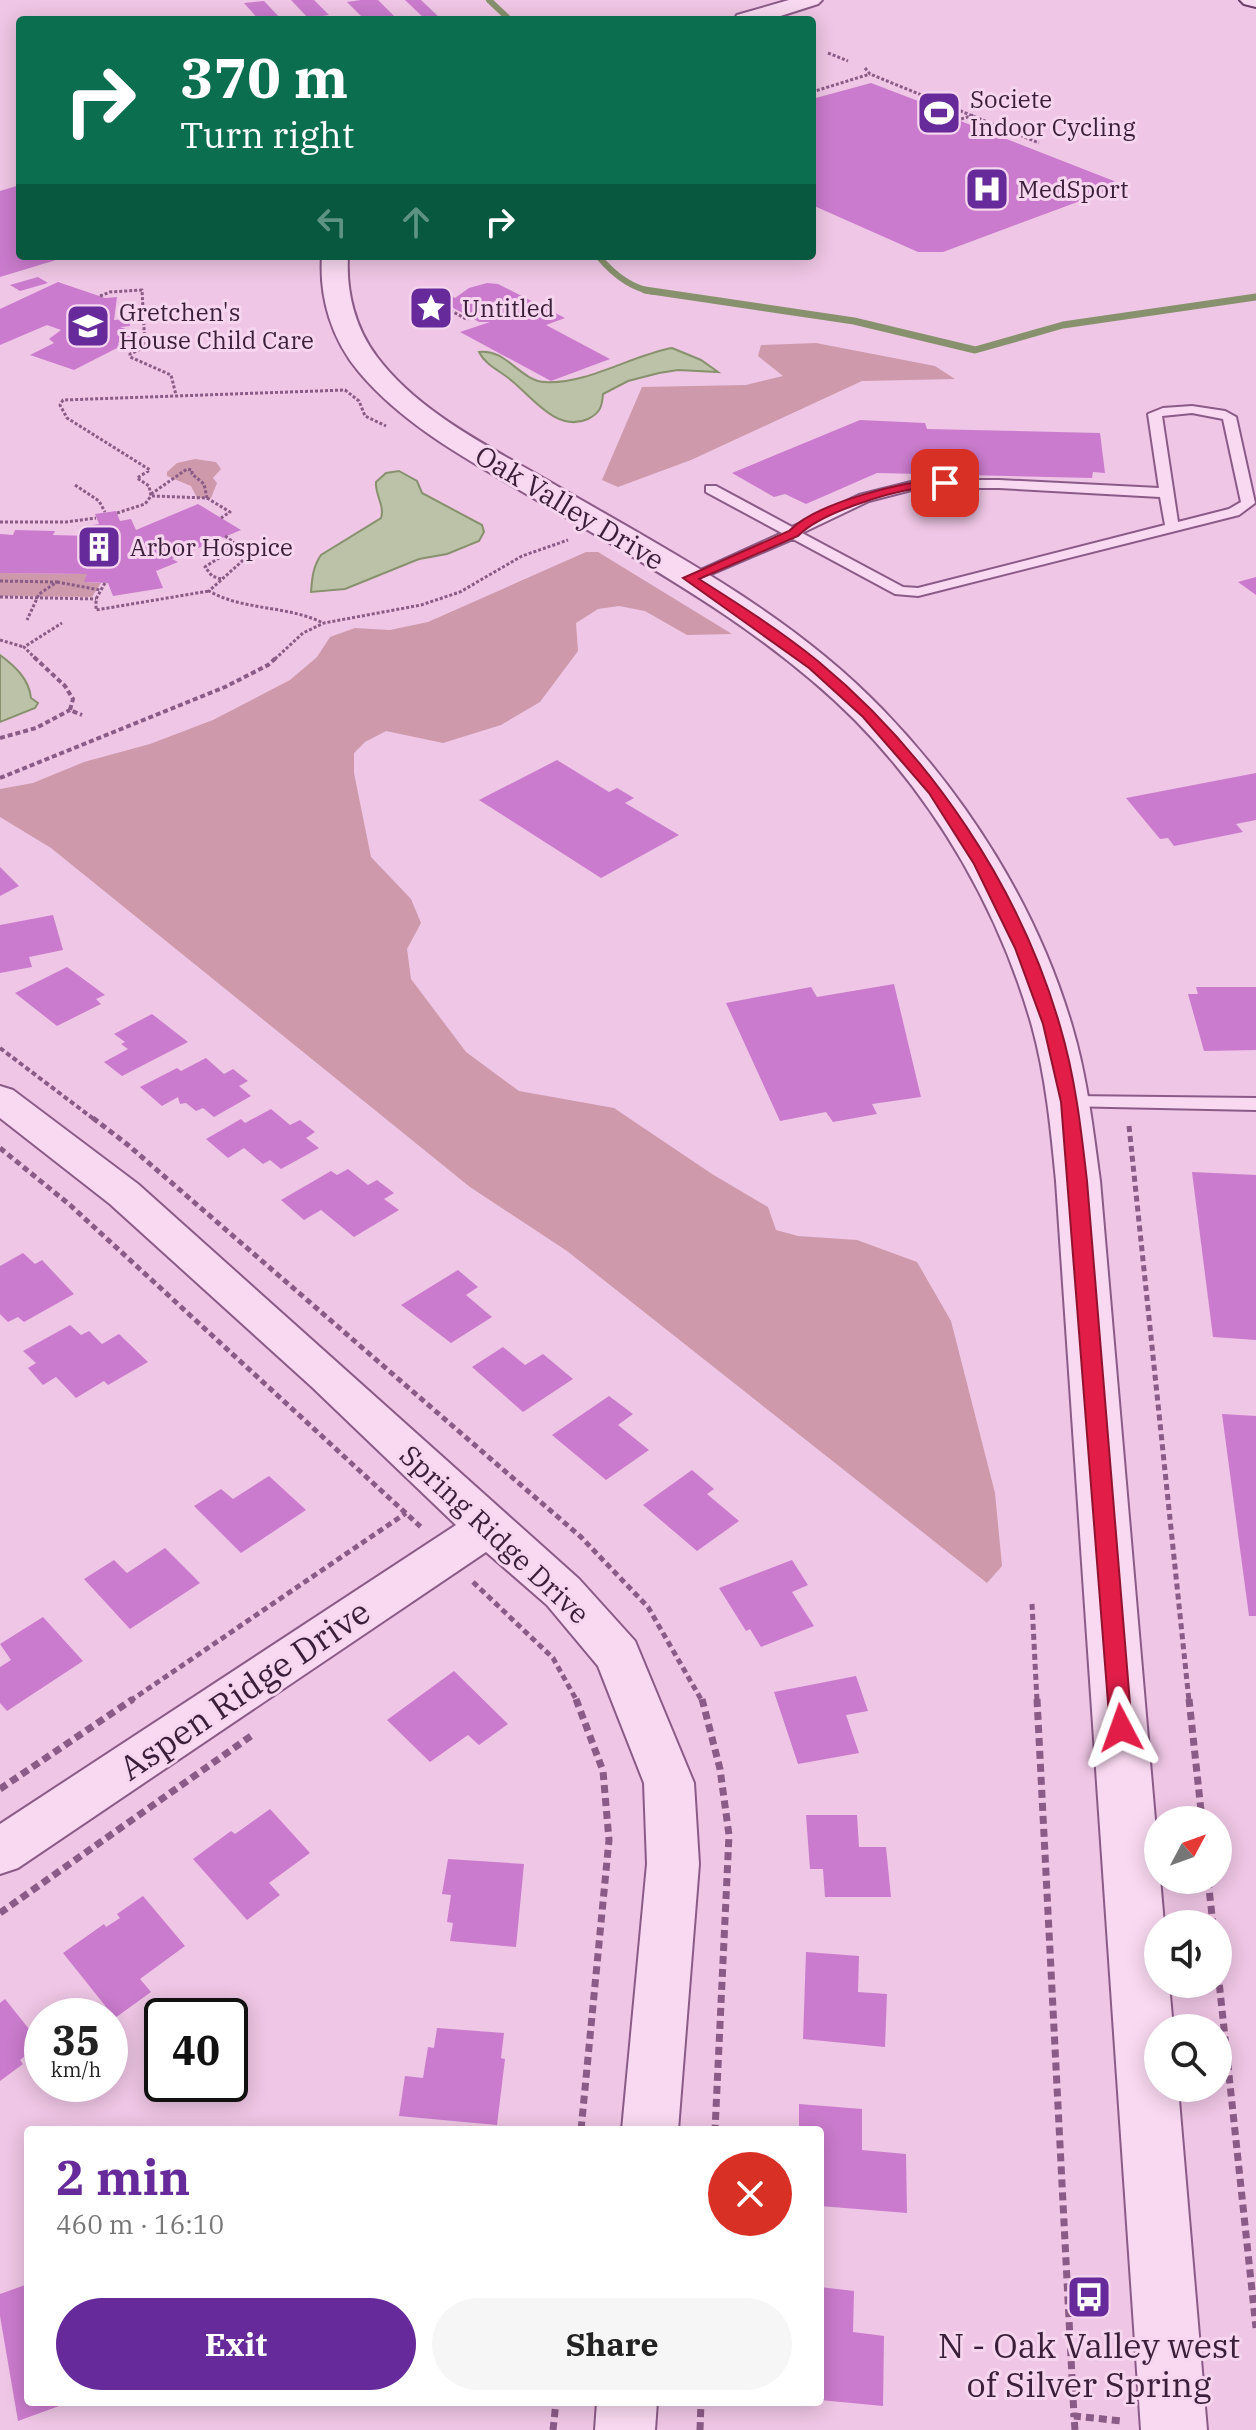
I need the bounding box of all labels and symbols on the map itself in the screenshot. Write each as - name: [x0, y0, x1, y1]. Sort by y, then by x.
- place label: Societe Indoor Cycling: [970, 83, 1135, 143]
- sports icon: Societe Indoor Cycling: [915, 89, 963, 137]
- hospital icon: MedSport: [963, 165, 1011, 213]
- place label: MedSport: [1018, 173, 1128, 205]
- place icon: Untitled: [407, 284, 455, 332]
- place label: Untitled: [462, 292, 554, 324]
- place label: Gretchen's House Child Care: [119, 296, 314, 356]
- school or university icon: Gretchen's House Child Care: [64, 302, 112, 350]
- street label: Oak Valley Drive: [469, 436, 671, 578]
- pin: [911, 449, 979, 517]
- building icon: Arbor Hospice: [75, 523, 123, 571]
- place label: Arbor Hospice: [130, 531, 293, 563]
- street label: Spring Ridge Drive: [392, 1437, 598, 1631]
- street label: Aspen Ridge Drive: [110, 1589, 378, 1789]
- position arrow: [1079, 1686, 1163, 1770]
- north arrow: [1144, 1806, 1232, 1894]
- speed limit sign: 40: [144, 1998, 248, 2102]
- bus stop icon: N - Oak Valley west of Silver Spring: [1065, 2273, 1113, 2321]
- place label: N - Oak Valley west of Silver Spring: [938, 2323, 1240, 2406]

